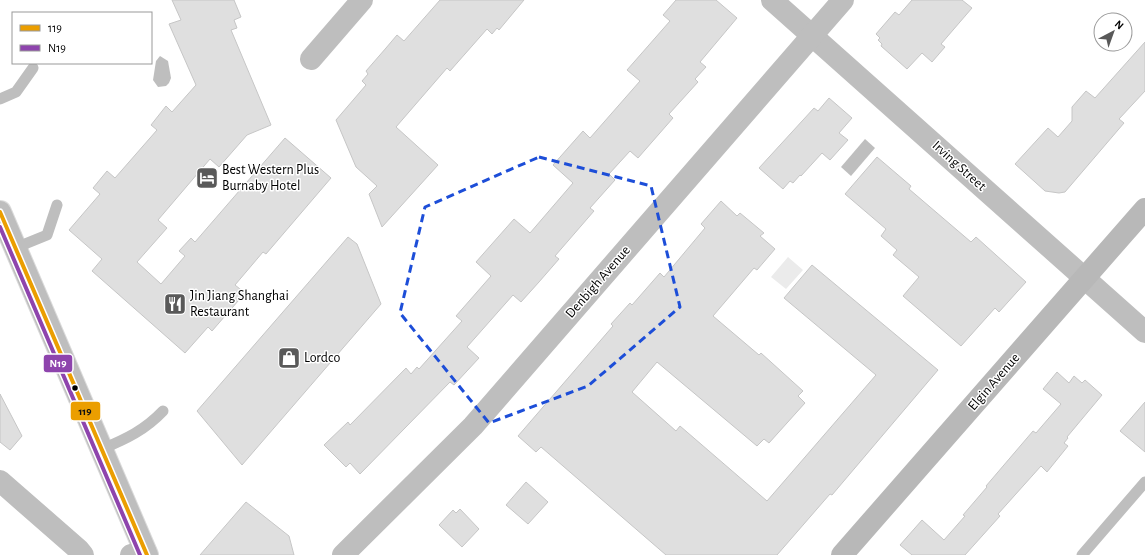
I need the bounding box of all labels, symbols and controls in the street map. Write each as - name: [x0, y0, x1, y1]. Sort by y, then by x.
- legend: [12, 12, 152, 64]
- north arrow: [1093, 12, 1133, 52]
- text: N: [1113, 18, 1126, 31]
- text: 119: [48, 22, 62, 34]
- text: N19: [48, 42, 66, 54]
- street label: Irving Street: [929, 138, 989, 194]
- place label: Best Western Plus Burnaby Hotel: [222, 163, 319, 193]
- hotel icon: Best Western Plus Burnaby Hotel: [194, 165, 220, 191]
- street label: Denbigh Avenue: [563, 243, 633, 321]
- place label: Jin Jiang Shanghai Restaurant: [190, 289, 289, 319]
- restaurant icon: Jin Jiang Shanghai Restaurant: [162, 291, 188, 317]
- shop icon: Lordco: [276, 345, 302, 371]
- place label: Lordco: [304, 351, 341, 365]
- street label: Elgin Avenue: [966, 351, 1022, 413]
- line badge: N19: [43, 354, 73, 373]
- text: N19: [50, 358, 66, 369]
- unlabelled marker: [70, 383, 80, 393]
- line badge: 119: [70, 401, 101, 421]
- text: 119: [78, 406, 92, 417]

